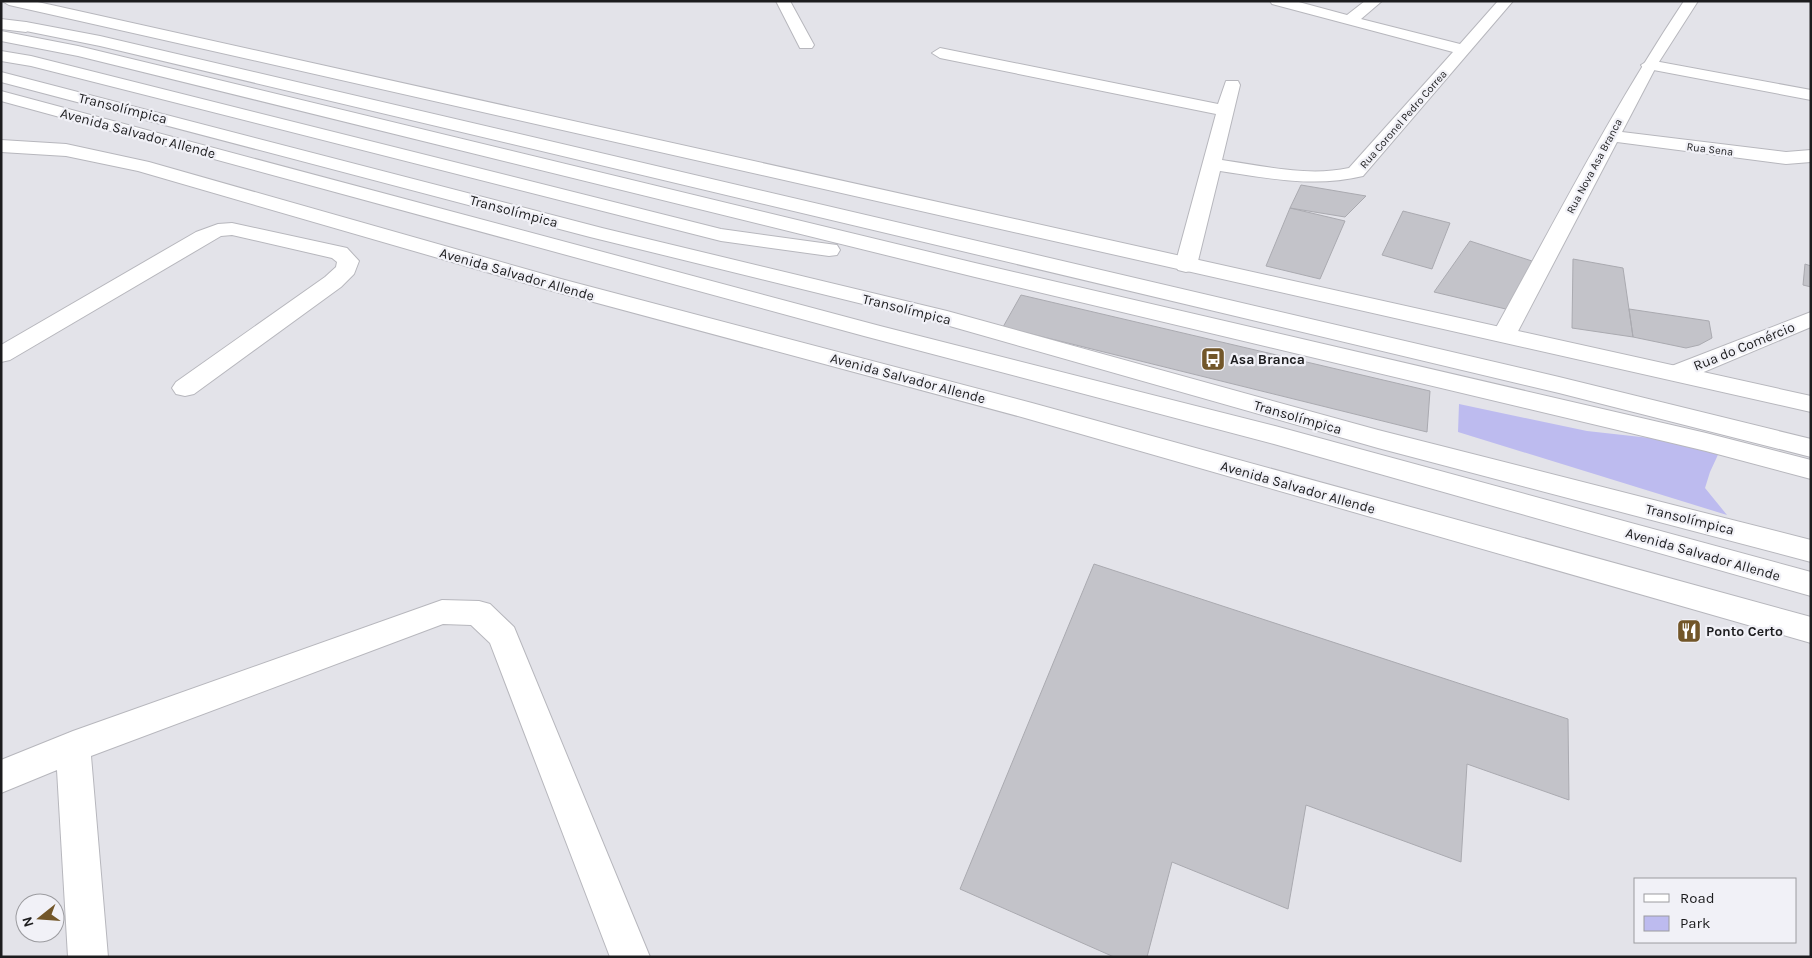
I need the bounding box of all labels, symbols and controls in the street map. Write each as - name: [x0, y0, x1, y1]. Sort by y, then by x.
- street label: Rua Coronel Pedro Correa: [1357, 67, 1450, 171]
- street label: Transolímpica: [77, 89, 169, 128]
- street label: Avenida Salvador Allende: [58, 105, 217, 162]
- street label: Rua Nova Asa Branca: [1564, 116, 1625, 216]
- street label: Rua Sena: [1686, 140, 1734, 159]
- street label: Transolímpica: [468, 192, 560, 231]
- street label: Avenida Salvador Allende: [438, 244, 596, 305]
- street label: Transolímpica: [861, 290, 953, 329]
- street label: Rua do Comércio: [1691, 318, 1797, 375]
- bus stop icon: Asa Branca: [1200, 346, 1226, 372]
- street label: Avenida Salvador Allende: [828, 350, 987, 407]
- place label: Asa Branca: [1230, 351, 1305, 368]
- street label: Transolímpica: [1252, 397, 1344, 438]
- street label: Avenida Salvador Allende: [1219, 457, 1377, 518]
- street label: Transolímpica: [1644, 500, 1736, 539]
- street label: Avenida Salvador Allende: [1624, 524, 1782, 585]
- restaurant icon: Ponto Certo: [1676, 618, 1702, 644]
- place label: Ponto Certo: [1706, 623, 1783, 640]
- legend: [1634, 878, 1797, 943]
- text: Road: [1680, 889, 1715, 907]
- north arrow: [15, 893, 65, 943]
- text: N: [18, 914, 38, 929]
- text: Park: [1680, 914, 1710, 932]

